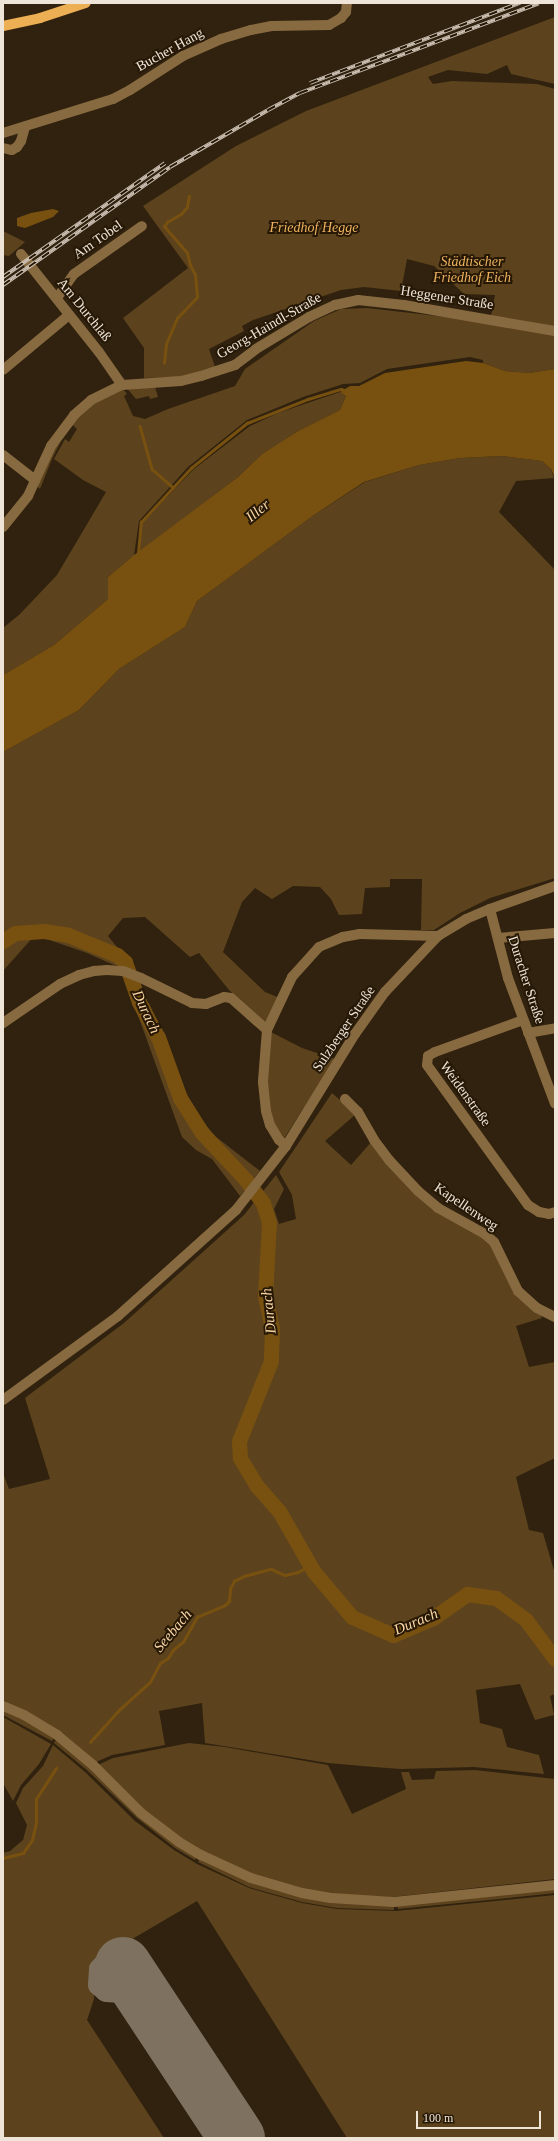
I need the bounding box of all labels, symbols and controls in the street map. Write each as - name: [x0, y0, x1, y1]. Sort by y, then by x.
- street label: Bucher Hang: [133, 25, 207, 75]
- street label: Am Tobel: [70, 217, 126, 263]
- park label: Friedhof Hegge: [269, 220, 359, 236]
- park label: Städtischer Friedhof Eich: [433, 254, 511, 286]
- street label: Am Durchlaß: [53, 275, 115, 345]
- street label: Heggener Straße: [399, 282, 495, 314]
- street label: Georg-Haindl-Straße: [214, 289, 324, 363]
- water label: Iller: [242, 496, 274, 526]
- street label: Duracher Straße: [504, 934, 548, 1026]
- street label: Sulzberger Straße: [309, 983, 379, 1075]
- water label: Durach: [128, 987, 164, 1037]
- street label: Weidenstraße: [436, 1058, 494, 1130]
- street label: Kapellenweg: [431, 1179, 501, 1235]
- water label: Durach: [258, 1287, 280, 1335]
- water label: Durach: [391, 1605, 441, 1639]
- water label: Seebach: [150, 1606, 196, 1656]
- scale bar: [418, 2103, 543, 2129]
- text: 100 m: [423, 2111, 453, 2125]

